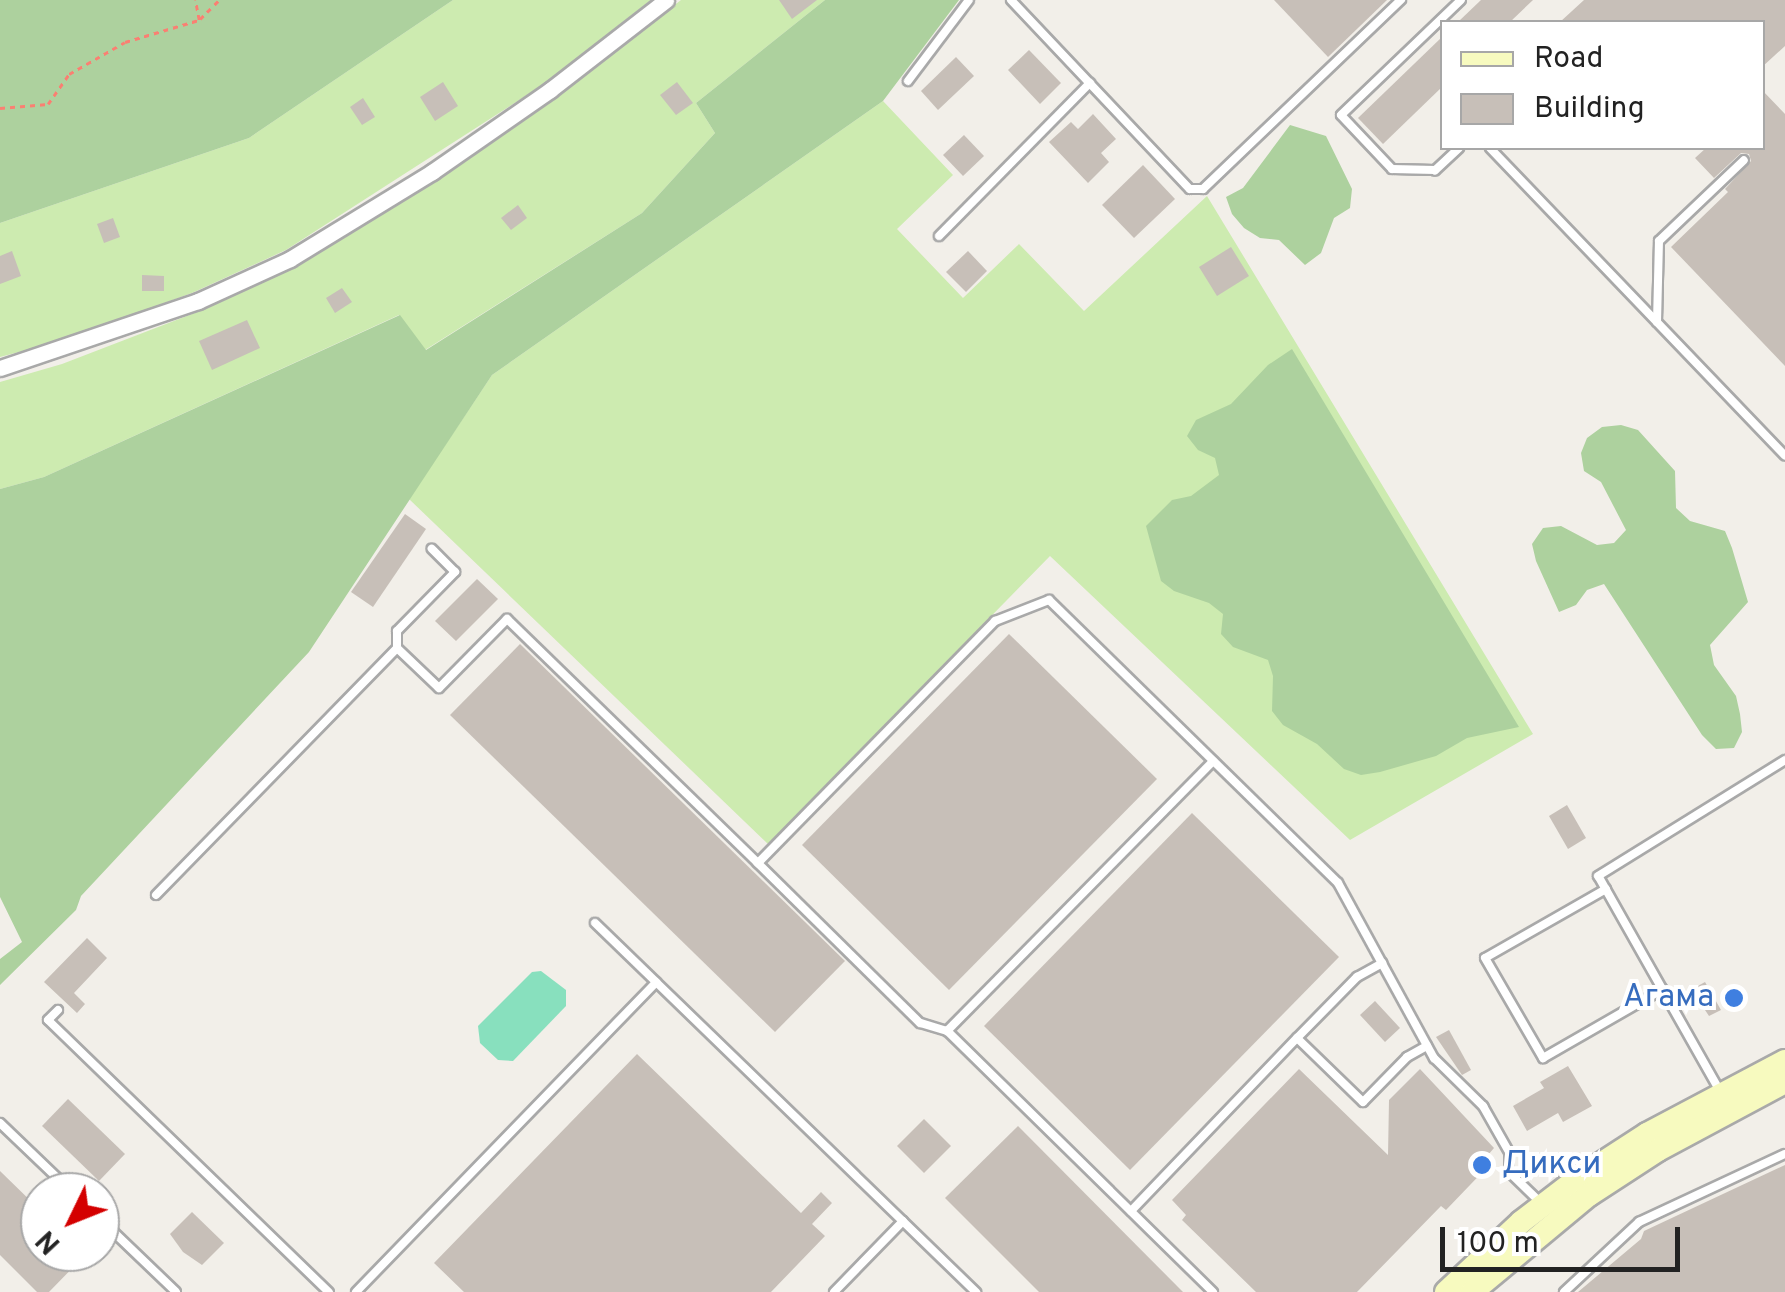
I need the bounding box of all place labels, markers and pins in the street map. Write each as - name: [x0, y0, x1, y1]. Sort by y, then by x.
- place label: Агама: [1623, 979, 1714, 1017]
- marker: Агама: [1723, 987, 1745, 1009]
- place label: Дикси: [1502, 1146, 1601, 1184]
- marker: Дикси: [1471, 1154, 1493, 1176]

